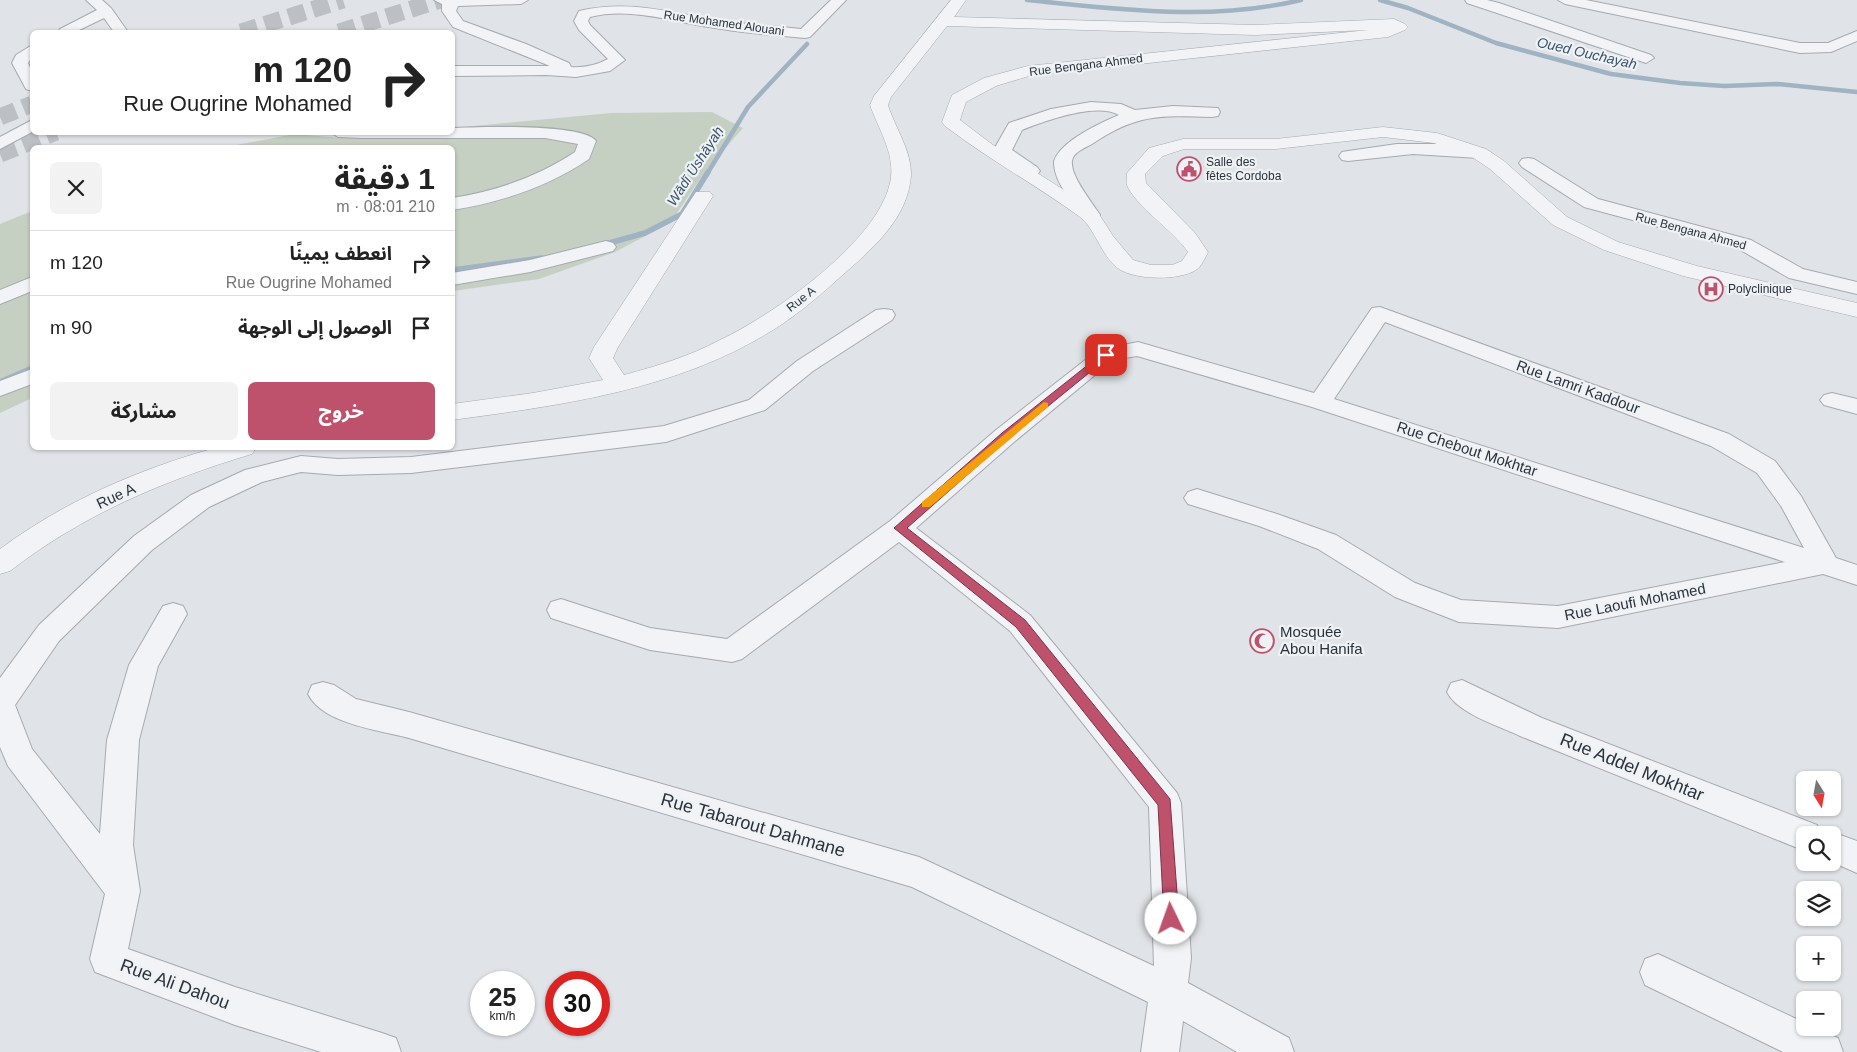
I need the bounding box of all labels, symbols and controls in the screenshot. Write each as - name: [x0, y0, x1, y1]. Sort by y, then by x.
- street label: Rue Mohamed Alouani: [663, 8, 785, 38]
- water label: Oued Ouchayah: [1536, 34, 1639, 72]
- text: 120 m: [253, 50, 352, 89]
- icon: right: [370, 50, 435, 115]
- street label: Rue Bengana Ahmed: [1029, 51, 1143, 79]
- text: Rue Ougrine Mohamed: [123, 91, 352, 116]
- water label: Wādī Ūshāyaḥ: [663, 123, 727, 209]
- place label: Salle des fêtes Cordoba: [1206, 155, 1282, 183]
- public building icon: Salle des fêtes Cordoba: [1176, 156, 1202, 182]
- button: close: [50, 162, 102, 214]
- text: 1 دقيقة: [334, 162, 435, 195]
- text: 210 m · 08:01: [336, 198, 435, 215]
- street label: Rue Bengana Ahmed: [1634, 209, 1748, 253]
- text: انعطف يمينًا: [290, 243, 392, 264]
- icon: right: [407, 249, 435, 277]
- text: 120 m: [50, 252, 103, 273]
- text: Rue Ougrine Mohamed: [226, 274, 392, 291]
- hospital icon: Polyclinique: [1698, 276, 1724, 302]
- place label: Polyclinique: [1728, 282, 1792, 296]
- street label: Rue A: [784, 283, 818, 315]
- icon: arrive: [407, 314, 435, 342]
- text: 90 m: [50, 317, 92, 338]
- text: الوصول إلى الوجهة: [238, 317, 392, 338]
- pin: [1085, 334, 1127, 376]
- icon: arrive: [1092, 341, 1120, 369]
- street label: Rue Lamri Kaddour: [1514, 356, 1642, 417]
- button: مشاركة: [50, 382, 238, 440]
- button: خروج: [248, 382, 435, 440]
- street label: Rue Chebout Mokhtar: [1395, 418, 1540, 479]
- street label: Rue A: [94, 479, 138, 512]
- street label: Rue Laoufi Mohamed: [1563, 579, 1707, 624]
- place label: Mosquée Abou Hanifa: [1280, 623, 1363, 657]
- mosque icon: Mosquée Abou Hanifa: [1249, 628, 1275, 654]
- street label: Rue Addel Mokhtar: [1557, 729, 1707, 805]
- north arrow: [1796, 771, 1841, 816]
- map controls: [1796, 771, 1841, 1036]
- street label: Rue Tabarout Dahmane: [659, 789, 847, 861]
- button: search: [1796, 826, 1841, 871]
- button: layers: [1796, 881, 1841, 926]
- position arrow: [1144, 892, 1196, 944]
- button: +: [1796, 936, 1841, 981]
- street label: Rue Ali Dahou: [118, 955, 232, 1013]
- speed limit sign: 30: [545, 971, 610, 1036]
- text: 25: [489, 983, 516, 1011]
- button: −: [1796, 991, 1841, 1036]
- text: km/h: [489, 1009, 516, 1023]

